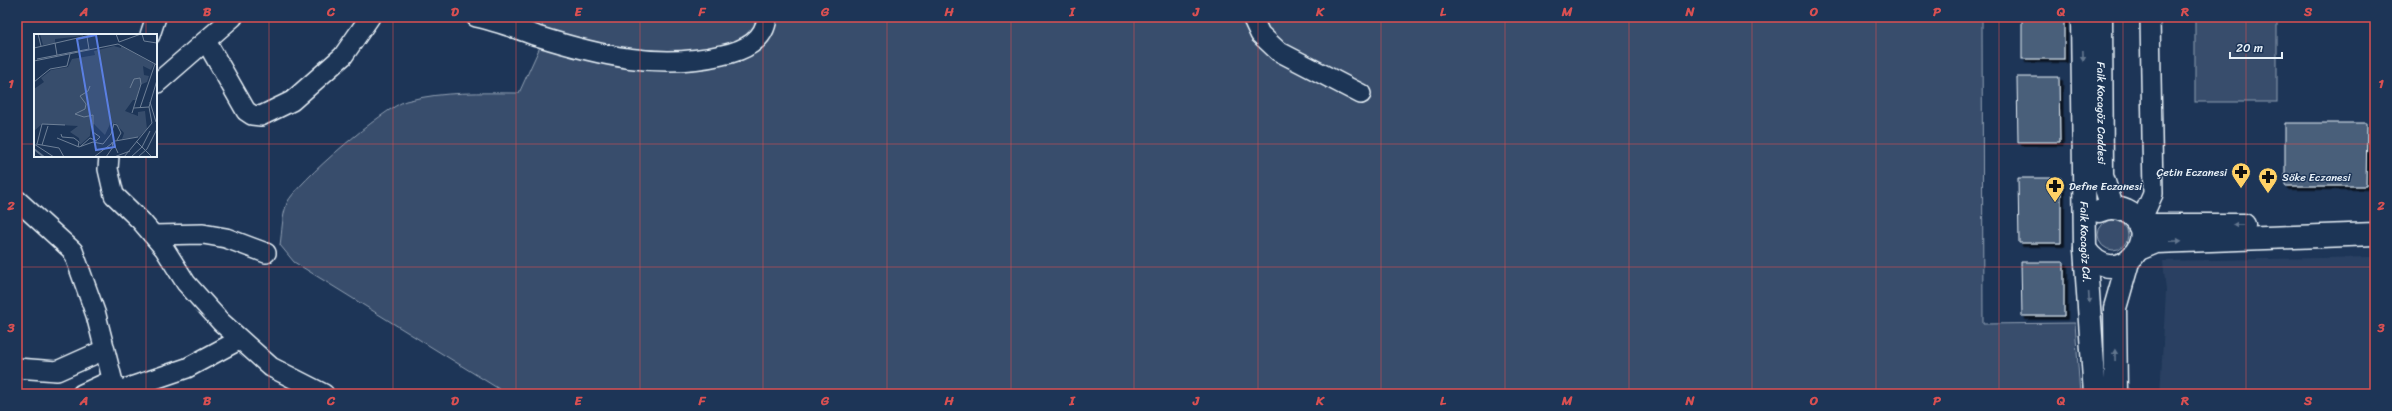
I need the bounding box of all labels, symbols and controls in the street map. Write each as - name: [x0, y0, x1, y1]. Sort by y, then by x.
- text: A: [79, 0, 88, 23]
- text: B: [203, 0, 212, 23]
- text: C: [326, 0, 336, 23]
- text: D: [451, 0, 459, 23]
- text: E: [574, 0, 583, 23]
- text: F: [697, 0, 706, 23]
- text: G: [820, 0, 830, 23]
- text: H: [943, 0, 954, 23]
- text: I: [1068, 0, 1076, 23]
- text: J: [1192, 0, 1200, 23]
- text: K: [1315, 0, 1325, 23]
- text: L: [1440, 0, 1447, 23]
- text: M: [1561, 0, 1573, 23]
- text: N: [1684, 0, 1695, 23]
- text: O: [1809, 0, 1819, 23]
- text: P: [1933, 0, 1941, 23]
- text: Q: [2056, 0, 2066, 23]
- text: R: [2180, 0, 2189, 23]
- text: S: [2303, 0, 2313, 23]
- inset map: [34, 34, 157, 157]
- scale bar: [2230, 34, 2282, 60]
- text: 20 m: [2236, 37, 2263, 59]
- one-way arrow: [2080, 50, 2086, 63]
- street label: Faik Kocagöz Caddesi: [2092, 62, 2111, 165]
- text: 1: [8, 72, 14, 95]
- text: 1: [2378, 72, 2384, 95]
- pharmacy icon: Çetin Eczanesi: [2230, 161, 2252, 189]
- place label: Çetin Eczanesi: [2156, 163, 2228, 182]
- pharmacy icon: Söke Eczanesi: [2257, 166, 2279, 194]
- place label: Söke Eczanesi: [2282, 168, 2351, 187]
- pharmacy icon: Defne Eczanesi: [2044, 175, 2066, 203]
- place label: Defne Eczanesi: [2069, 177, 2143, 196]
- text: 2: [6, 194, 15, 217]
- text: 2: [2376, 194, 2385, 217]
- street label: Faik Kocagöz Cd.: [2075, 201, 2097, 283]
- one-way arrow: [2232, 221, 2244, 228]
- one-way arrow: [2170, 238, 2182, 245]
- one-way arrow: [2085, 292, 2092, 304]
- text: 3: [6, 316, 15, 339]
- text: 3: [2376, 316, 2385, 339]
- one-way arrow: [2112, 349, 2119, 361]
- text: A: [79, 389, 88, 411]
- text: B: [203, 389, 212, 411]
- text: C: [326, 389, 336, 411]
- text: D: [451, 389, 459, 411]
- text: E: [574, 389, 583, 411]
- text: F: [697, 389, 706, 411]
- text: G: [820, 389, 830, 411]
- text: H: [943, 389, 954, 411]
- text: I: [1068, 389, 1076, 411]
- text: J: [1192, 389, 1200, 411]
- text: K: [1315, 389, 1325, 411]
- text: L: [1440, 389, 1447, 411]
- text: M: [1561, 389, 1573, 411]
- text: N: [1684, 389, 1695, 411]
- text: O: [1809, 389, 1819, 411]
- text: P: [1933, 389, 1941, 411]
- text: Q: [2056, 389, 2066, 411]
- text: R: [2180, 389, 2189, 411]
- text: S: [2303, 389, 2313, 411]

